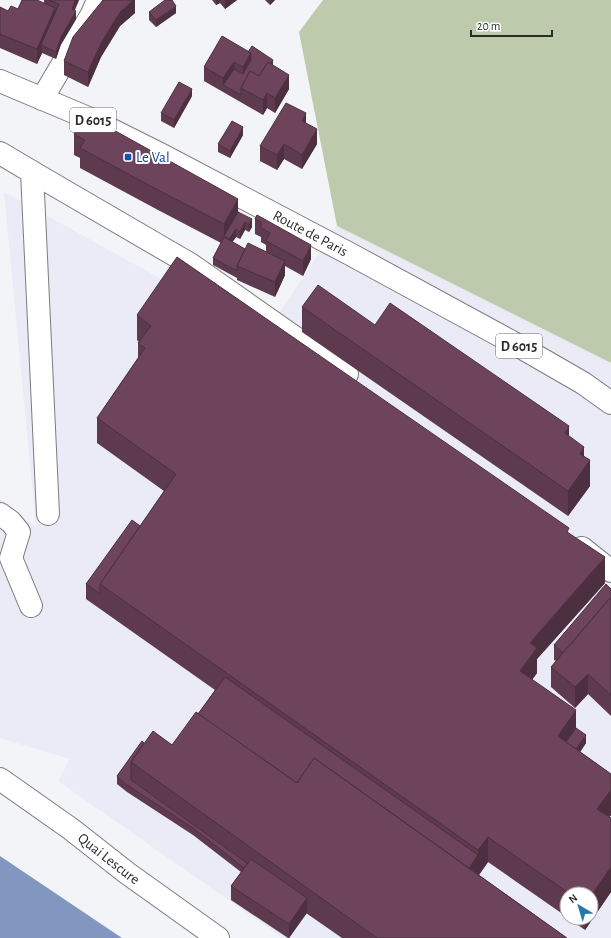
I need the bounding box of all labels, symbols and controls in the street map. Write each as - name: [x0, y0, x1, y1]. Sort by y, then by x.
- scale bar: [471, 12, 552, 38]
- text: 20 m: [477, 20, 500, 32]
- road number: D 6015: [70, 108, 116, 132]
- place label: Le Val: [136, 150, 170, 165]
- marker: Le Val: [123, 152, 133, 162]
- street label: Route de Paris: [270, 208, 350, 259]
- road number: D 6015: [496, 334, 542, 358]
- street label: Quai Lescure: [75, 830, 142, 888]
- north arrow: [559, 886, 599, 926]
- text: N: [567, 892, 580, 905]

